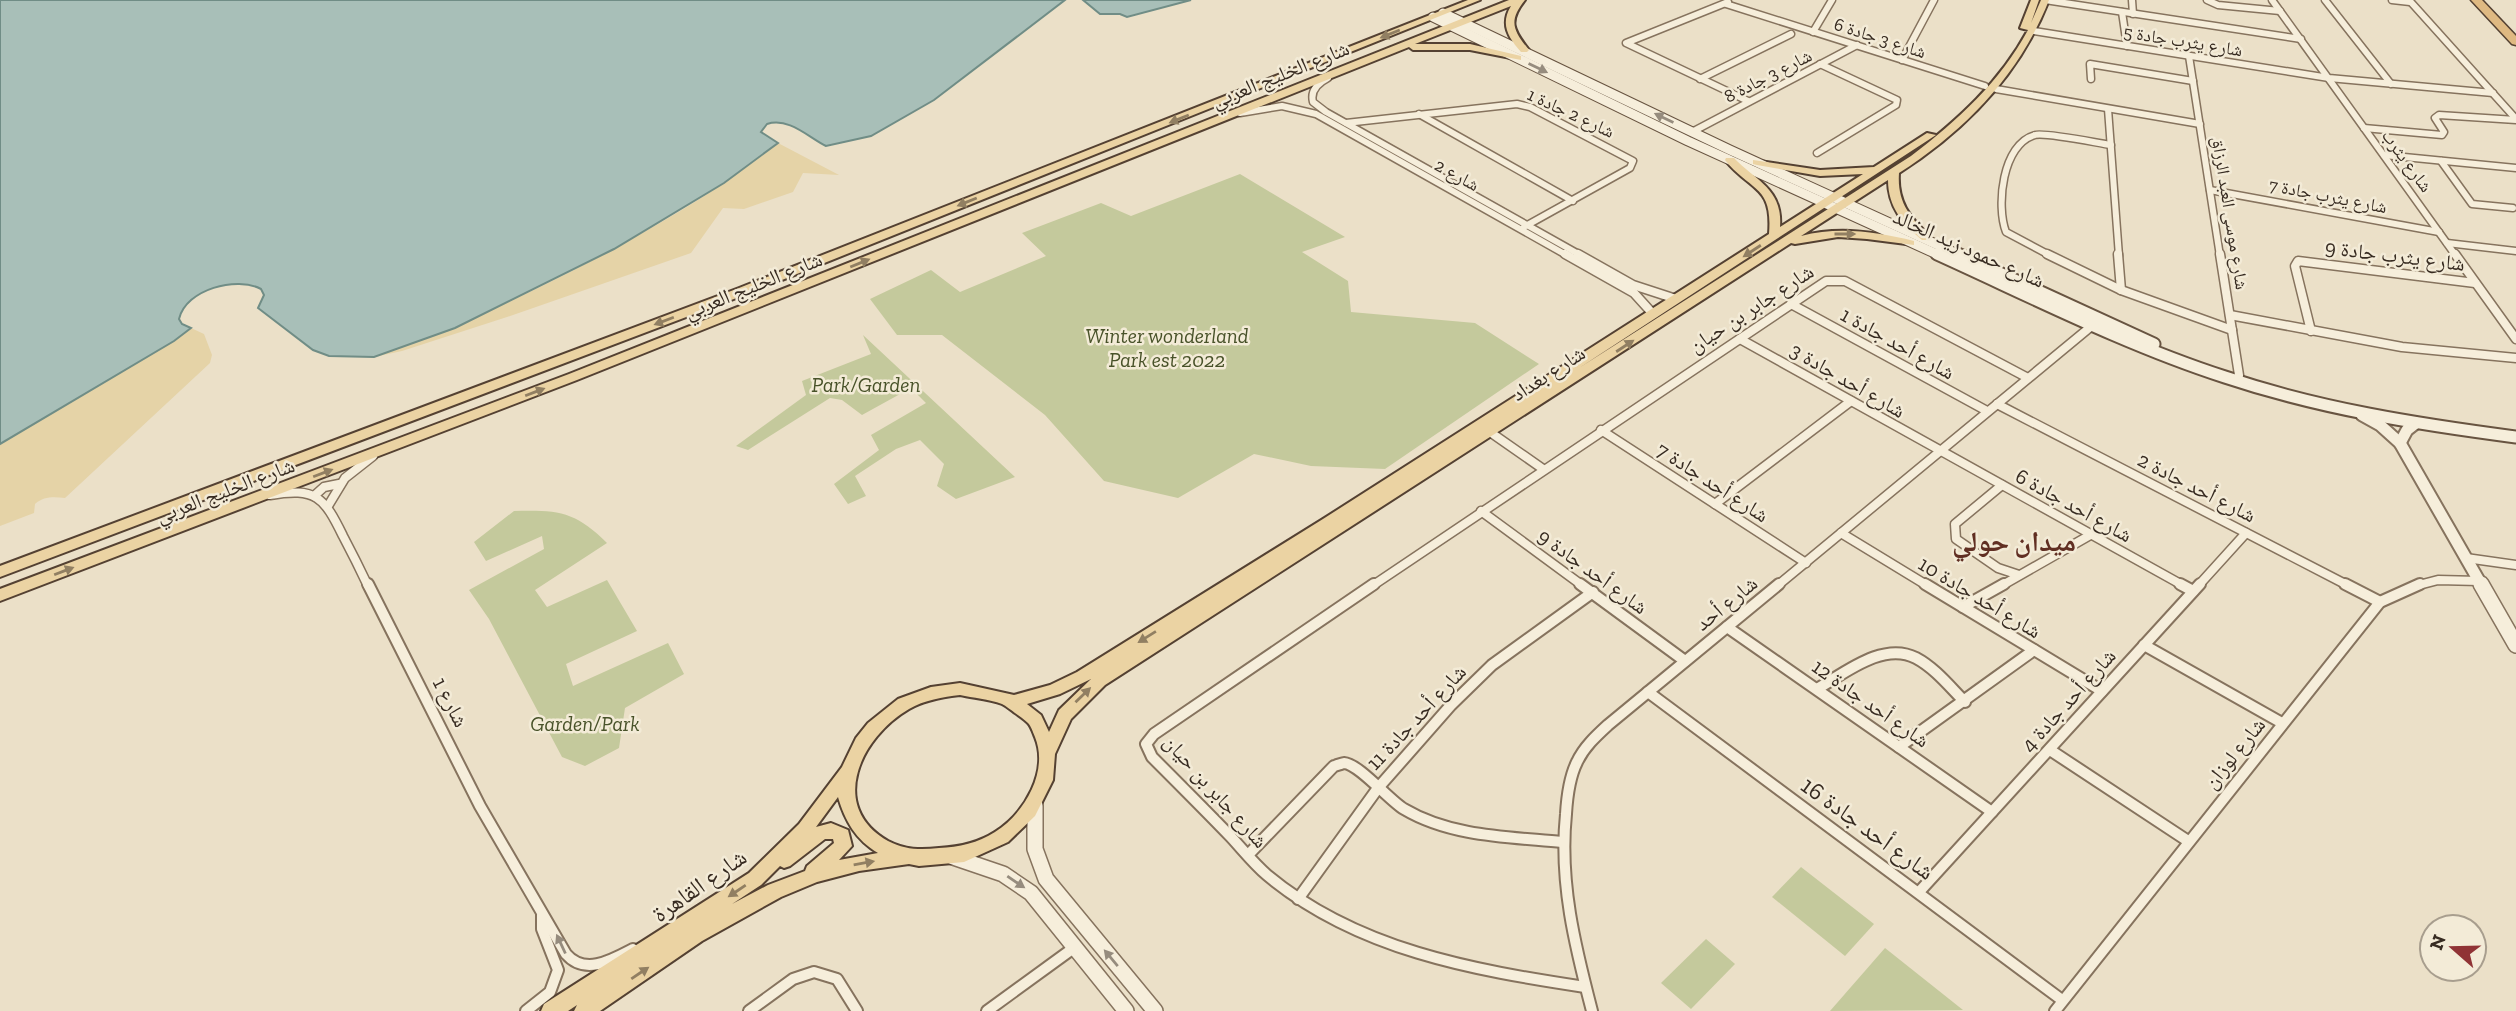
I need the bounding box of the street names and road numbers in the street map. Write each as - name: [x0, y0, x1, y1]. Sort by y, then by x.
- street label: شارع 3 جادة 6: [1831, 13, 1929, 63]
- street label: شارع يثرب جادة 5: [2122, 21, 2244, 61]
- street label: شارع الخليج العربي: [1207, 35, 1354, 117]
- street label: شارع 3 جادة 8: [1720, 44, 1816, 108]
- street label: شارع 2 جادة 1: [1524, 83, 1618, 143]
- street label: شارع يثرب: [2377, 125, 2437, 197]
- street label: شارع موسى العبد الرزاق: [2207, 135, 2253, 291]
- street label: شارع 2: [1431, 154, 1483, 196]
- street label: شارع يثرب جادة 7: [2267, 174, 2389, 218]
- street label: شارع حمود زيد الخالد: [1889, 203, 2049, 294]
- street label: شارع يثرب جادة 9: [2323, 234, 2466, 277]
- street label: شارع الخليج العربي: [680, 246, 827, 328]
- street label: شارع جابر بن حيان: [1684, 258, 1819, 358]
- street label: شارع أحد جادة 1: [1836, 301, 1959, 385]
- street label: شارع أحد جادة 3: [1785, 337, 1910, 424]
- street label: شارع بغداد: [1506, 340, 1590, 407]
- street label: شارع أحد جادة 7: [1652, 437, 1774, 528]
- street label: شارع أحد جادة 2: [2133, 447, 2260, 528]
- street label: شارع الخليج العربي: [152, 452, 299, 532]
- street label: شارع أحد جادة 6: [2011, 463, 2137, 548]
- street label: شارع أحد جادة 9: [1533, 523, 1653, 620]
- street label: شارع أحد جادة 10: [1914, 551, 2046, 644]
- street label: شارع أحد: [1690, 570, 1763, 636]
- street label: شارع أحد جادة 4: [2015, 643, 2121, 757]
- street label: شارع أحد جادة 12: [1807, 653, 1934, 753]
- street label: شارع أحد جادة 11: [1361, 659, 1472, 775]
- street label: شارع 1: [427, 673, 474, 732]
- street label: شارع لوزان: [2198, 712, 2271, 794]
- street label: شارع جابر بن حيان: [1158, 729, 1273, 853]
- street label: شارع أحد جادة 16: [1795, 770, 1940, 887]
- street label: شارع القاهرة: [646, 842, 753, 929]

